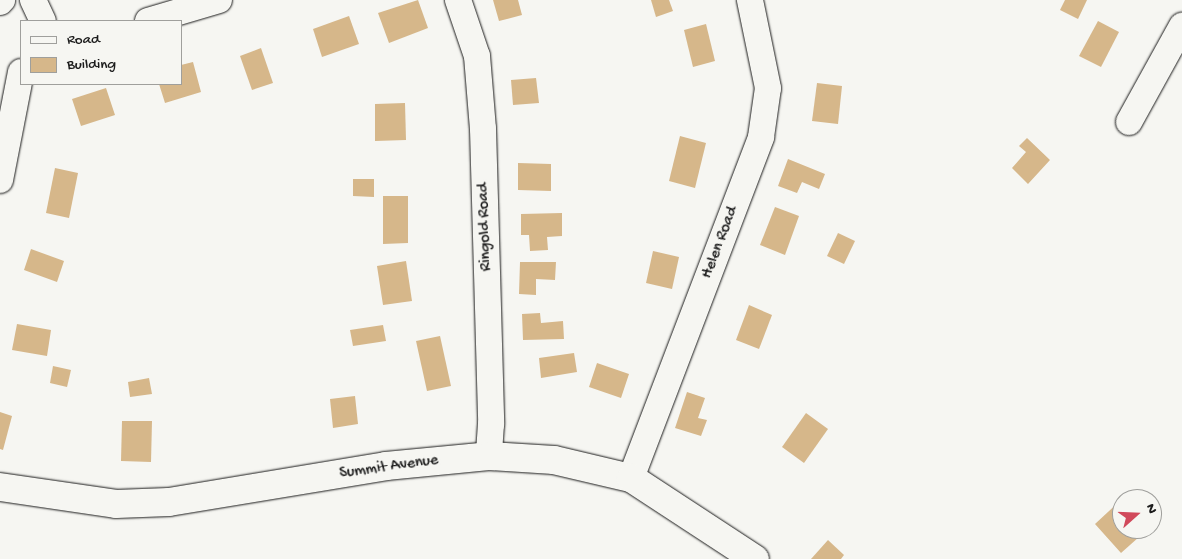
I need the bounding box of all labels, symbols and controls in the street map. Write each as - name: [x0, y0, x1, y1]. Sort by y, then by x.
- legend: [20, 20, 182, 85]
- text: Road: [67, 31, 100, 49]
- text: Building: [67, 56, 116, 74]
- street label: Ringold Road: [475, 182, 497, 272]
- street label: Helen Road: [699, 204, 743, 282]
- street label: Summit Avenue: [338, 452, 440, 484]
- north arrow: [1112, 489, 1162, 539]
- text: N: [1141, 502, 1160, 516]

